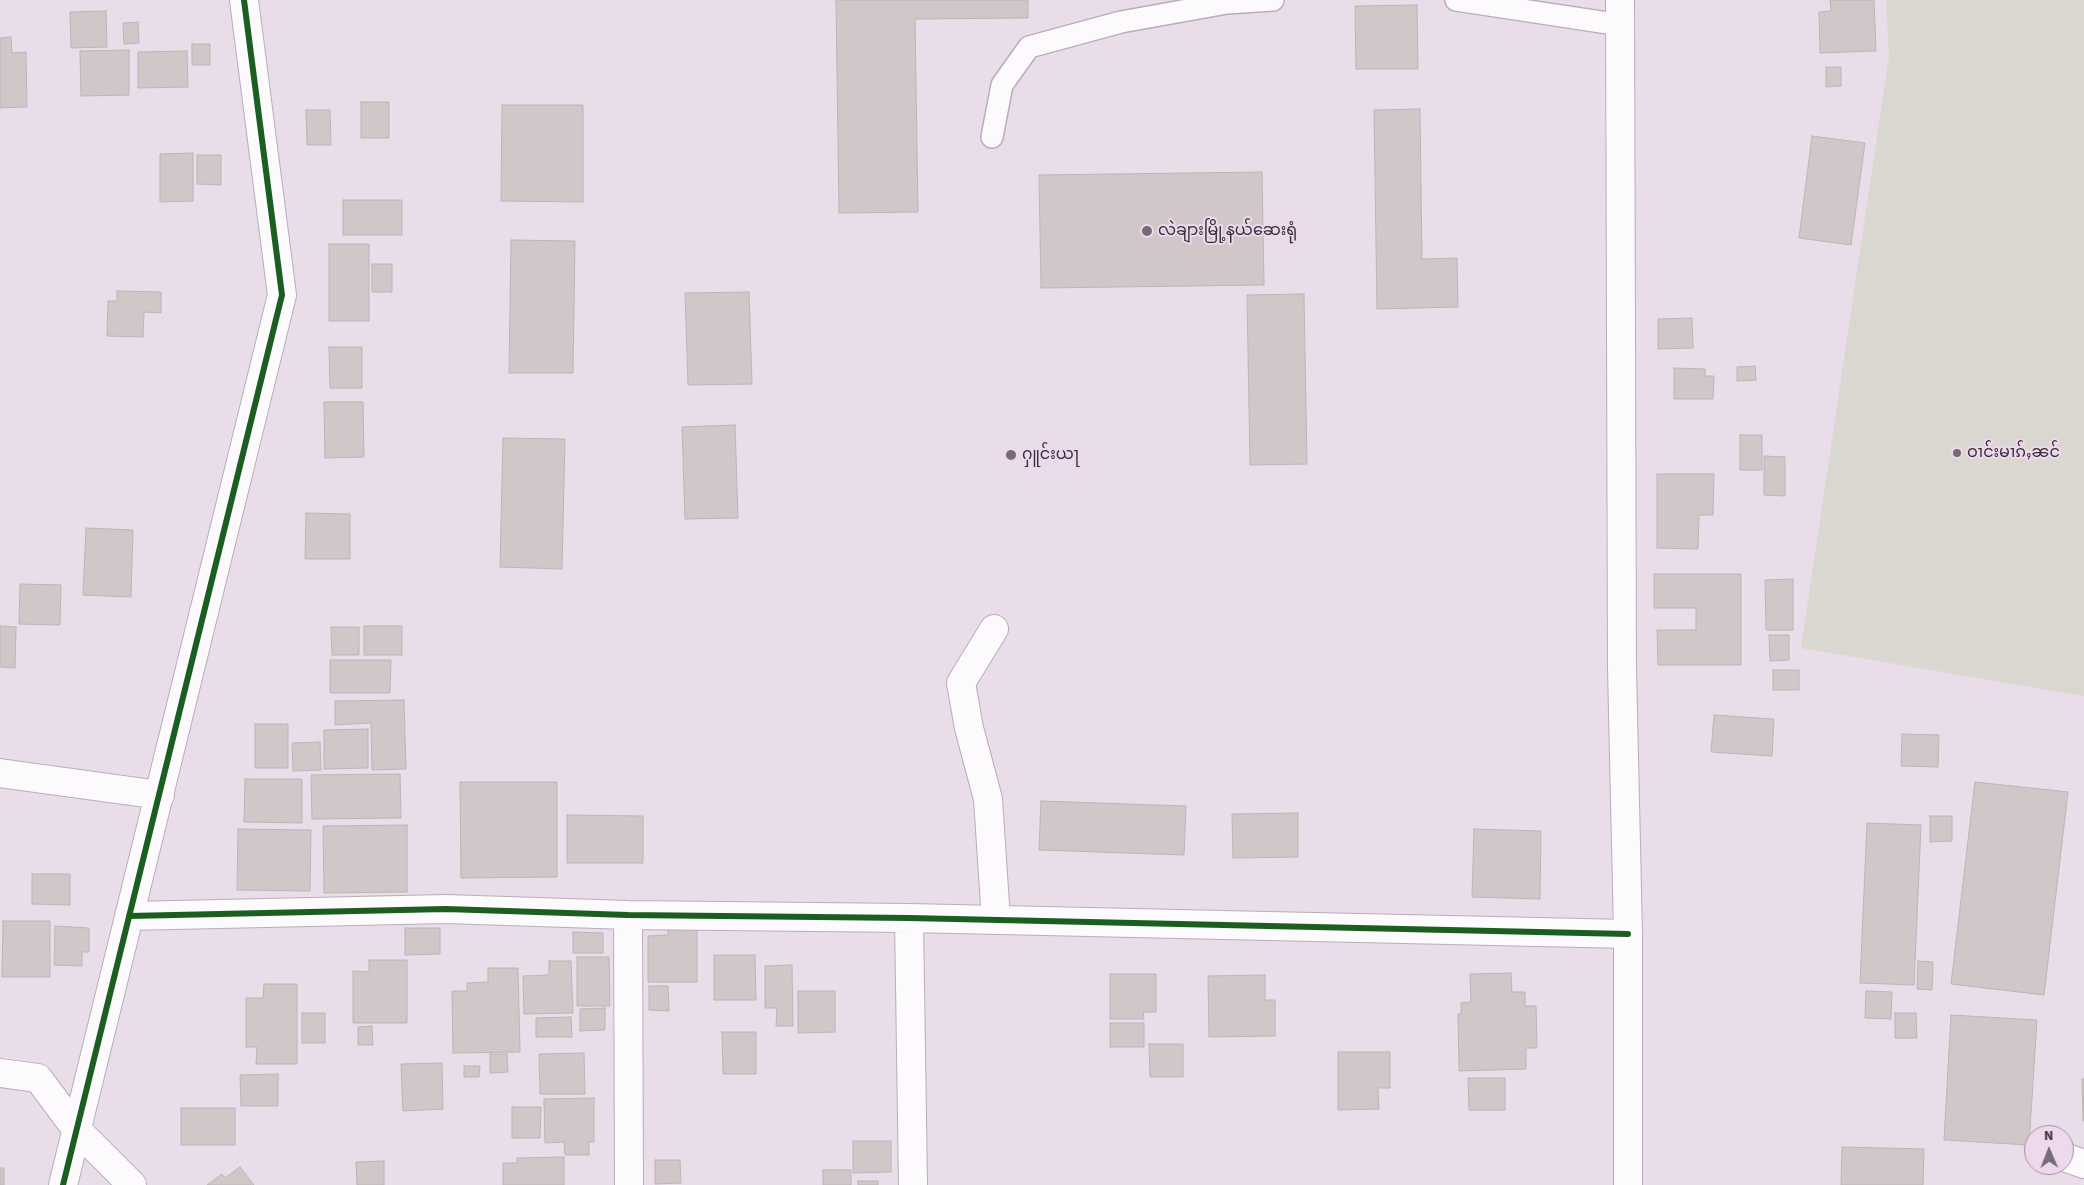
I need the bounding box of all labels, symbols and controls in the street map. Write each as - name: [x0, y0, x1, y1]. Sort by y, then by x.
- place label: လဲချားမြို့နယ်ဆေးရုံ: [1158, 221, 1297, 241]
- marker: လဲချားမြို့နယ်ဆေးရုံ: [1140, 224, 1154, 238]
- place label: ဝၢင်းမၢၵ်ႇၼင်: [1967, 443, 2060, 463]
- place label: ႁူင်းယႃ: [1022, 445, 1079, 465]
- marker: ဝၢင်းမၢၵ်ႇၼင်: [1951, 447, 1963, 459]
- marker: ႁူင်းယႃ: [1004, 448, 1018, 462]
- north arrow: [2024, 1125, 2074, 1175]
- text: N: [2044, 1126, 2054, 1146]

